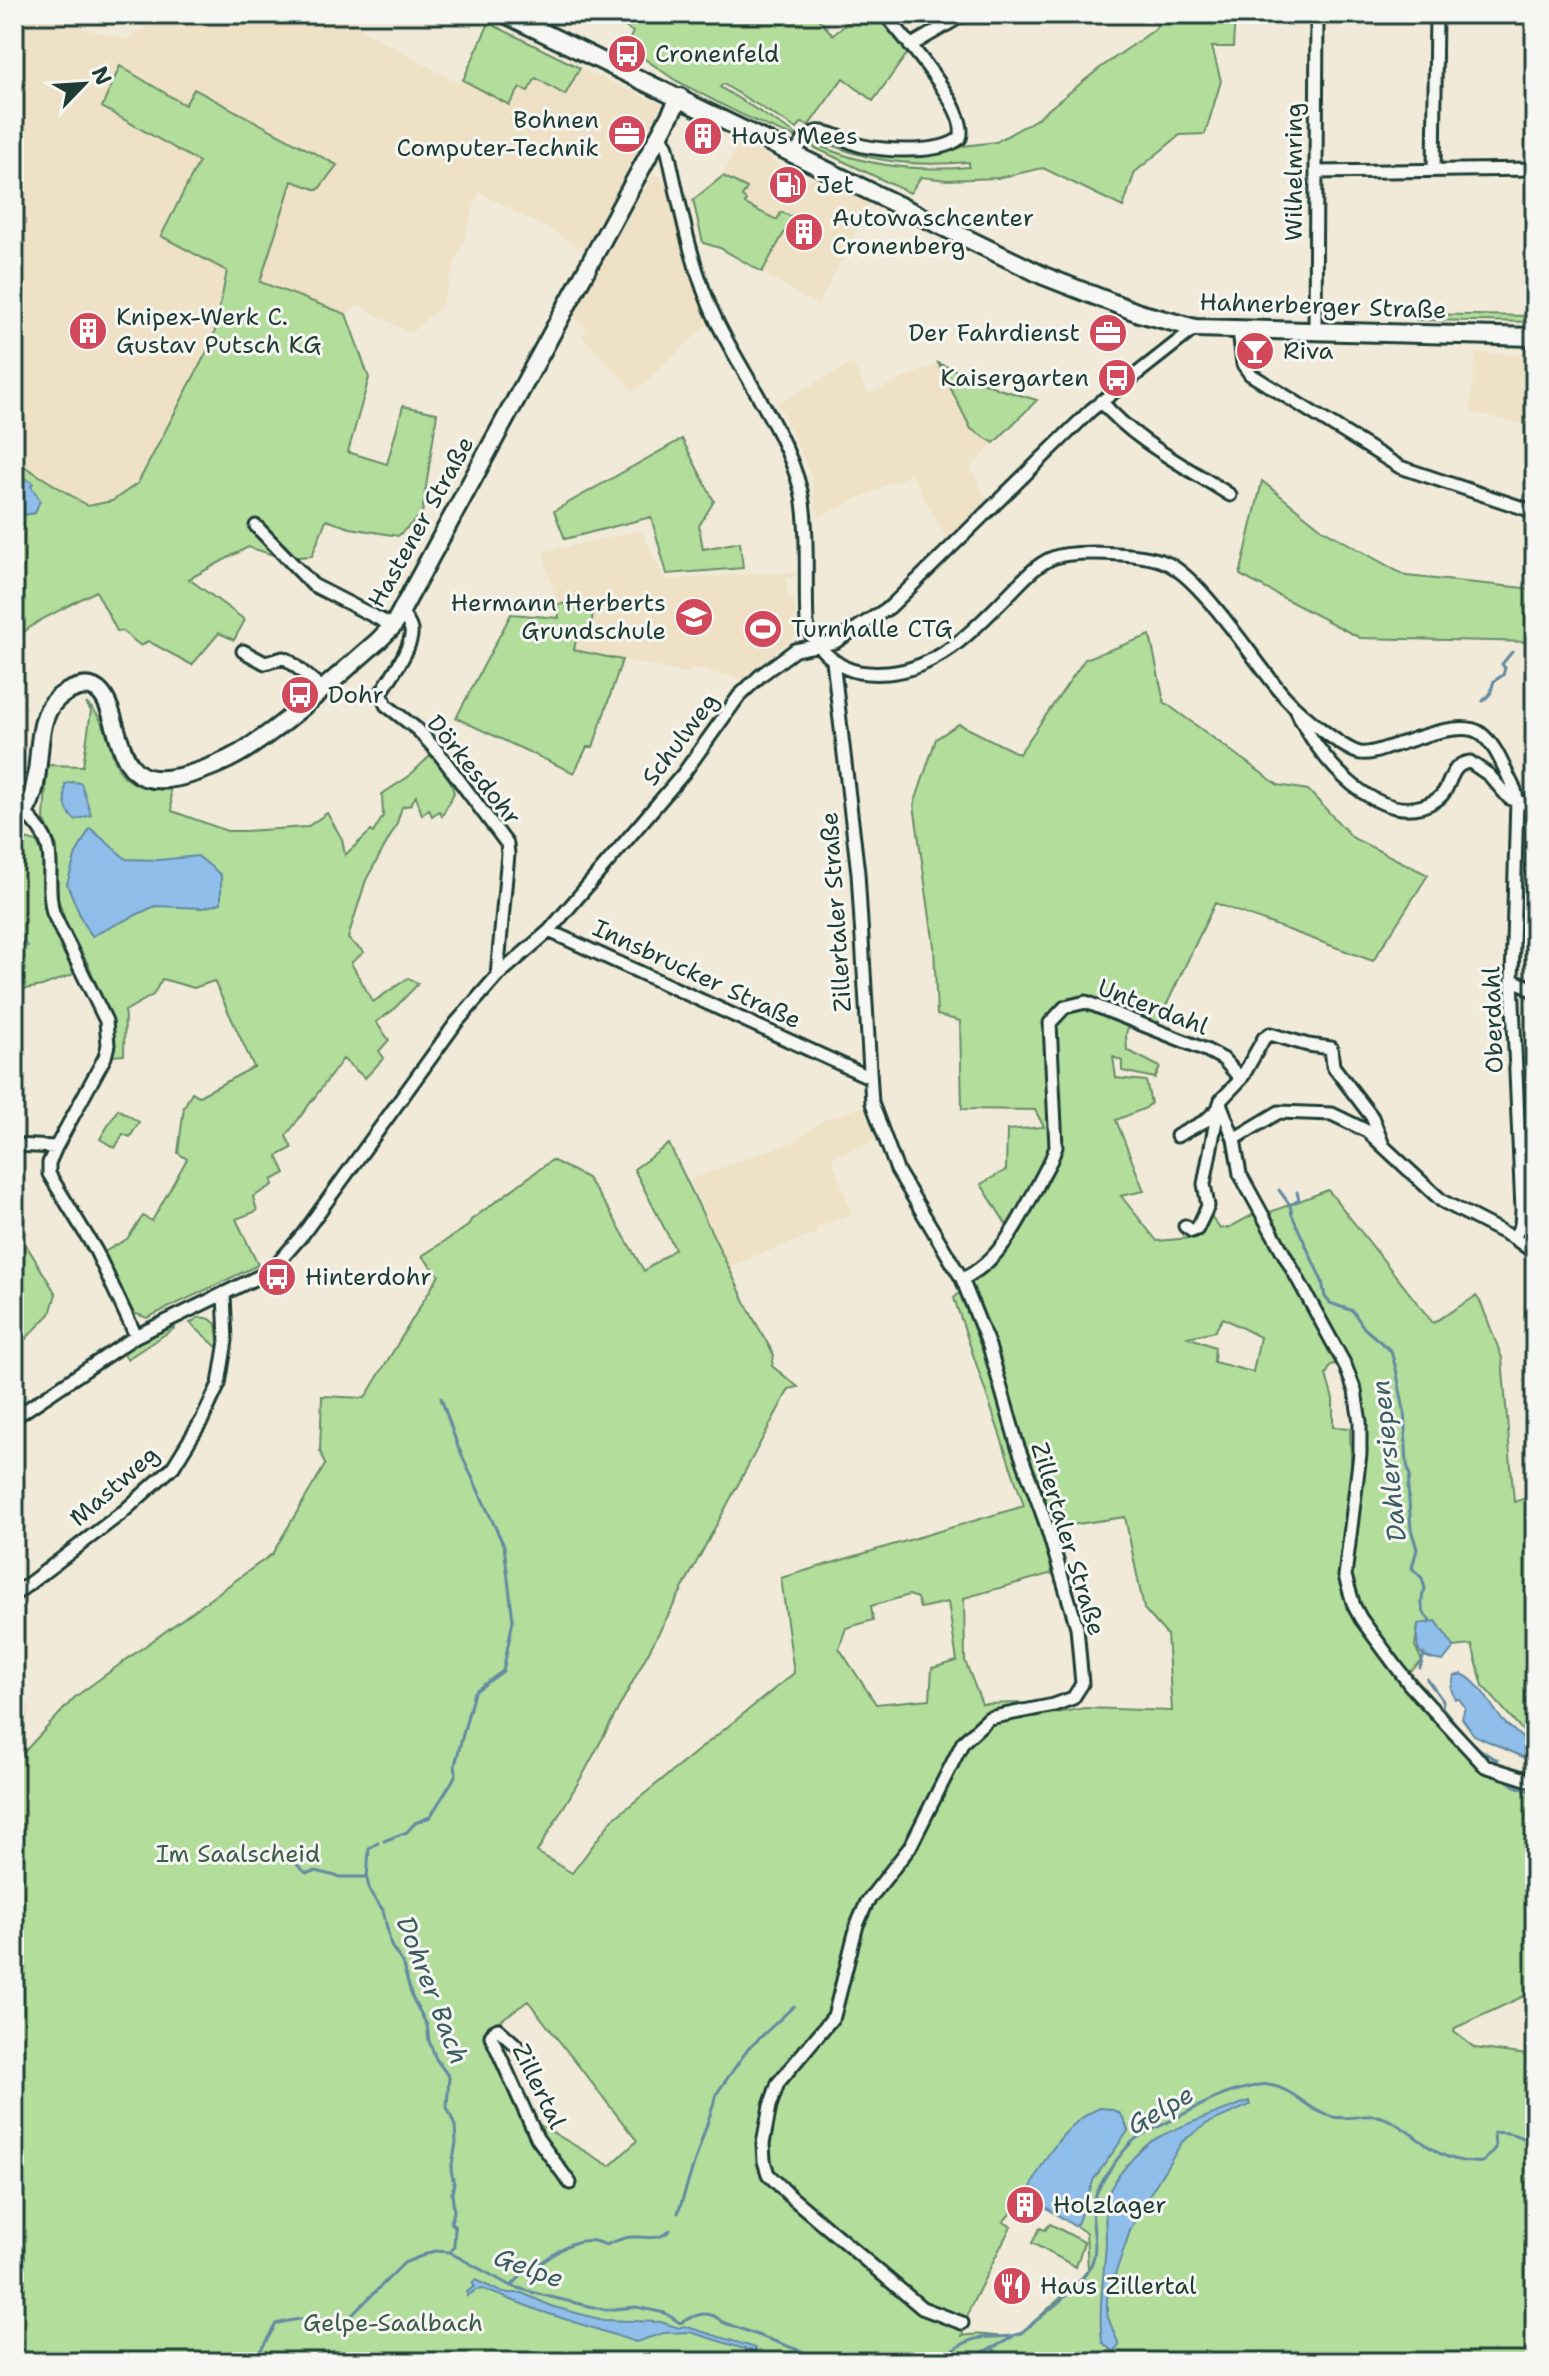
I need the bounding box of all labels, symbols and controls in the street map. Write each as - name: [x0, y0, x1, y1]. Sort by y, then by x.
- bus stop icon: Cronenfeld: [606, 33, 648, 75]
- place label: Cronenfeld: [655, 38, 779, 70]
- north arrow: [44, 44, 124, 124]
- text: N: [85, 62, 118, 90]
- street label: Wilhelmring: [1278, 103, 1310, 241]
- place label: Bohnen Computer-Technik: [396, 104, 599, 164]
- office icon: Bohnen Computer-Technik: [606, 113, 648, 155]
- building icon: Haus Mees: [682, 115, 724, 157]
- place label: Haus Mees: [731, 120, 858, 152]
- fuel station icon: Jet: [767, 164, 809, 206]
- place label: Jet: [816, 169, 854, 201]
- place label: Autowaschcenter Cronenberg: [832, 202, 1034, 262]
- building icon: Autowaschcenter Cronenberg: [783, 211, 825, 253]
- street label: Hahnerberger Straße: [1199, 286, 1447, 326]
- place label: Knipex-Werk C. Gustav Putsch KG: [116, 301, 321, 361]
- building icon: Knipex-Werk C. Gustav Putsch KG: [67, 310, 109, 352]
- office icon: Der Fahrdienst: [1087, 312, 1129, 354]
- place label: Der Fahrdienst: [909, 317, 1080, 349]
- bar icon: Riva: [1234, 330, 1276, 372]
- place label: Riva: [1283, 335, 1333, 367]
- bus stop icon: Kaisergarten: [1096, 357, 1138, 399]
- place label: Kaisergarten: [940, 362, 1089, 394]
- street label: Hastener Straße: [361, 431, 481, 613]
- place label: Hermann Herberts Grundschule: [451, 587, 666, 647]
- school or university icon: Hermann Herberts Grundschule: [673, 596, 715, 638]
- sports icon: Turnhalle CTG: [742, 608, 784, 650]
- place label: Turnhalle CTG: [791, 613, 953, 645]
- bus stop icon: Dohr: [279, 674, 321, 716]
- place label: Dohr: [328, 679, 384, 711]
- street label: Schulweg: [635, 686, 725, 792]
- street label: Dörkesdohr: [420, 708, 528, 832]
- street label: Zillertaler Straße: [813, 811, 859, 1013]
- street label: Innsbrucker Straße: [588, 912, 806, 1036]
- street label: Oberdahl: [1475, 965, 1511, 1074]
- street label: Unterdahl: [1093, 971, 1213, 1043]
- bus stop icon: Hinterdohr: [256, 1256, 298, 1298]
- place label: Hinterdohr: [305, 1261, 432, 1293]
- water label: Dahlersiepen: [1362, 1378, 1414, 1544]
- street label: Mastweg: [63, 1438, 165, 1534]
- street label: Zillertaler Straße: [1023, 1438, 1113, 1640]
- park label: Im Saalscheid: [156, 1838, 320, 1870]
- water label: Dohrer Bach: [389, 1911, 477, 2069]
- street label: Zillertal: [505, 2038, 574, 2135]
- water label: Gelpe: [1120, 2076, 1200, 2142]
- building icon: Holzlager: [1004, 2184, 1046, 2226]
- place label: Holzlager: [1053, 2189, 1167, 2221]
- water label: Gelpe: [489, 2238, 569, 2296]
- restaurant icon: Haus Zillertal: [991, 2265, 1033, 2307]
- place label: Haus Zillertal: [1040, 2270, 1197, 2302]
- park label: Gelpe-Saalbach: [303, 2307, 483, 2339]

